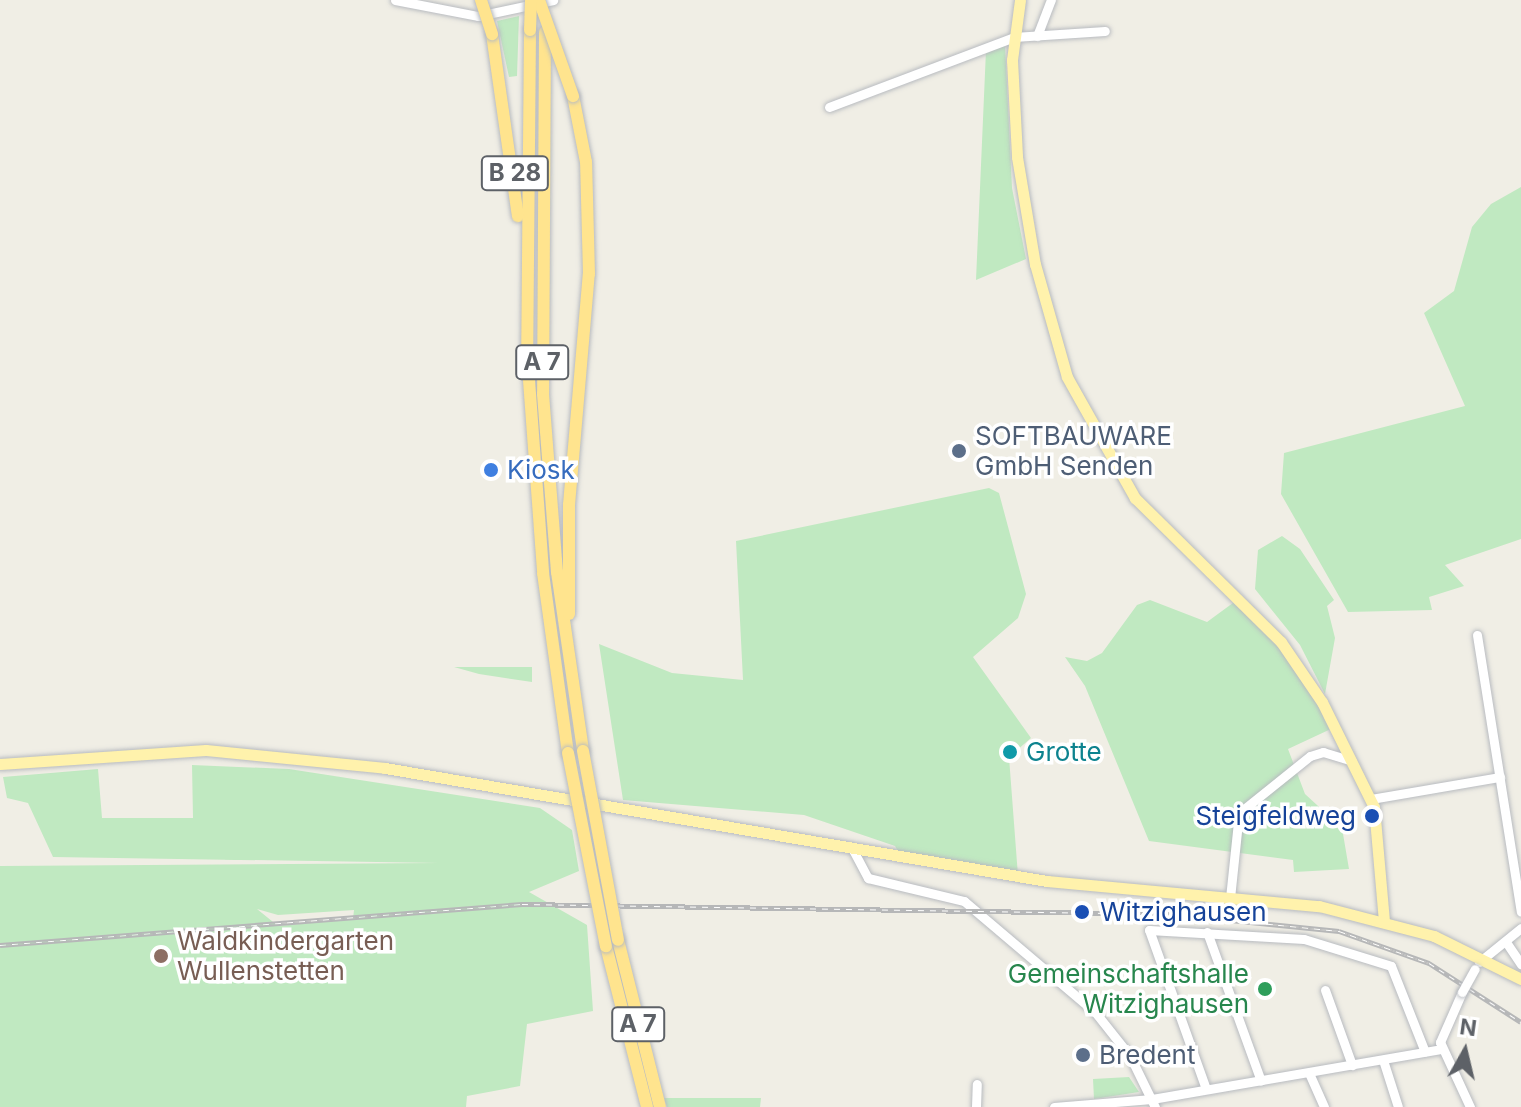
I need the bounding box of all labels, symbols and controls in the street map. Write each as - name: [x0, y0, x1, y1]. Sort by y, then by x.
- road number: B 28: [479, 153, 551, 193]
- road number: A 7: [514, 342, 570, 382]
- place label: SOFTBAUWARE GmbH Senden: [975, 420, 1172, 482]
- marker: SOFTBAUWARE GmbH Senden: [950, 442, 968, 460]
- place label: Kiosk: [507, 454, 575, 486]
- marker: Kiosk: [482, 461, 500, 479]
- place label: Grotte: [1026, 736, 1102, 768]
- marker: Grotte: [1001, 743, 1019, 761]
- place label: Steigfeldweg: [1196, 800, 1356, 832]
- marker: Steigfeldweg: [1363, 807, 1381, 825]
- place label: Witzighausen: [1100, 896, 1267, 928]
- marker: Witzighausen: [1071, 901, 1093, 923]
- place label: Waldkindergarten Wullenstetten: [177, 925, 394, 986]
- marker: Waldkindergarten Wullenstetten: [152, 947, 170, 965]
- place label: Gemeinschaftshalle Witzighausen: [1008, 958, 1249, 1020]
- marker: Gemeinschaftshalle Witzighausen: [1256, 980, 1274, 998]
- road number: A 7: [610, 1004, 666, 1044]
- north arrow: [1425, 1011, 1505, 1091]
- text: N: [1458, 1013, 1478, 1041]
- place label: Bredent: [1099, 1039, 1195, 1071]
- marker: Bredent: [1074, 1046, 1092, 1064]

